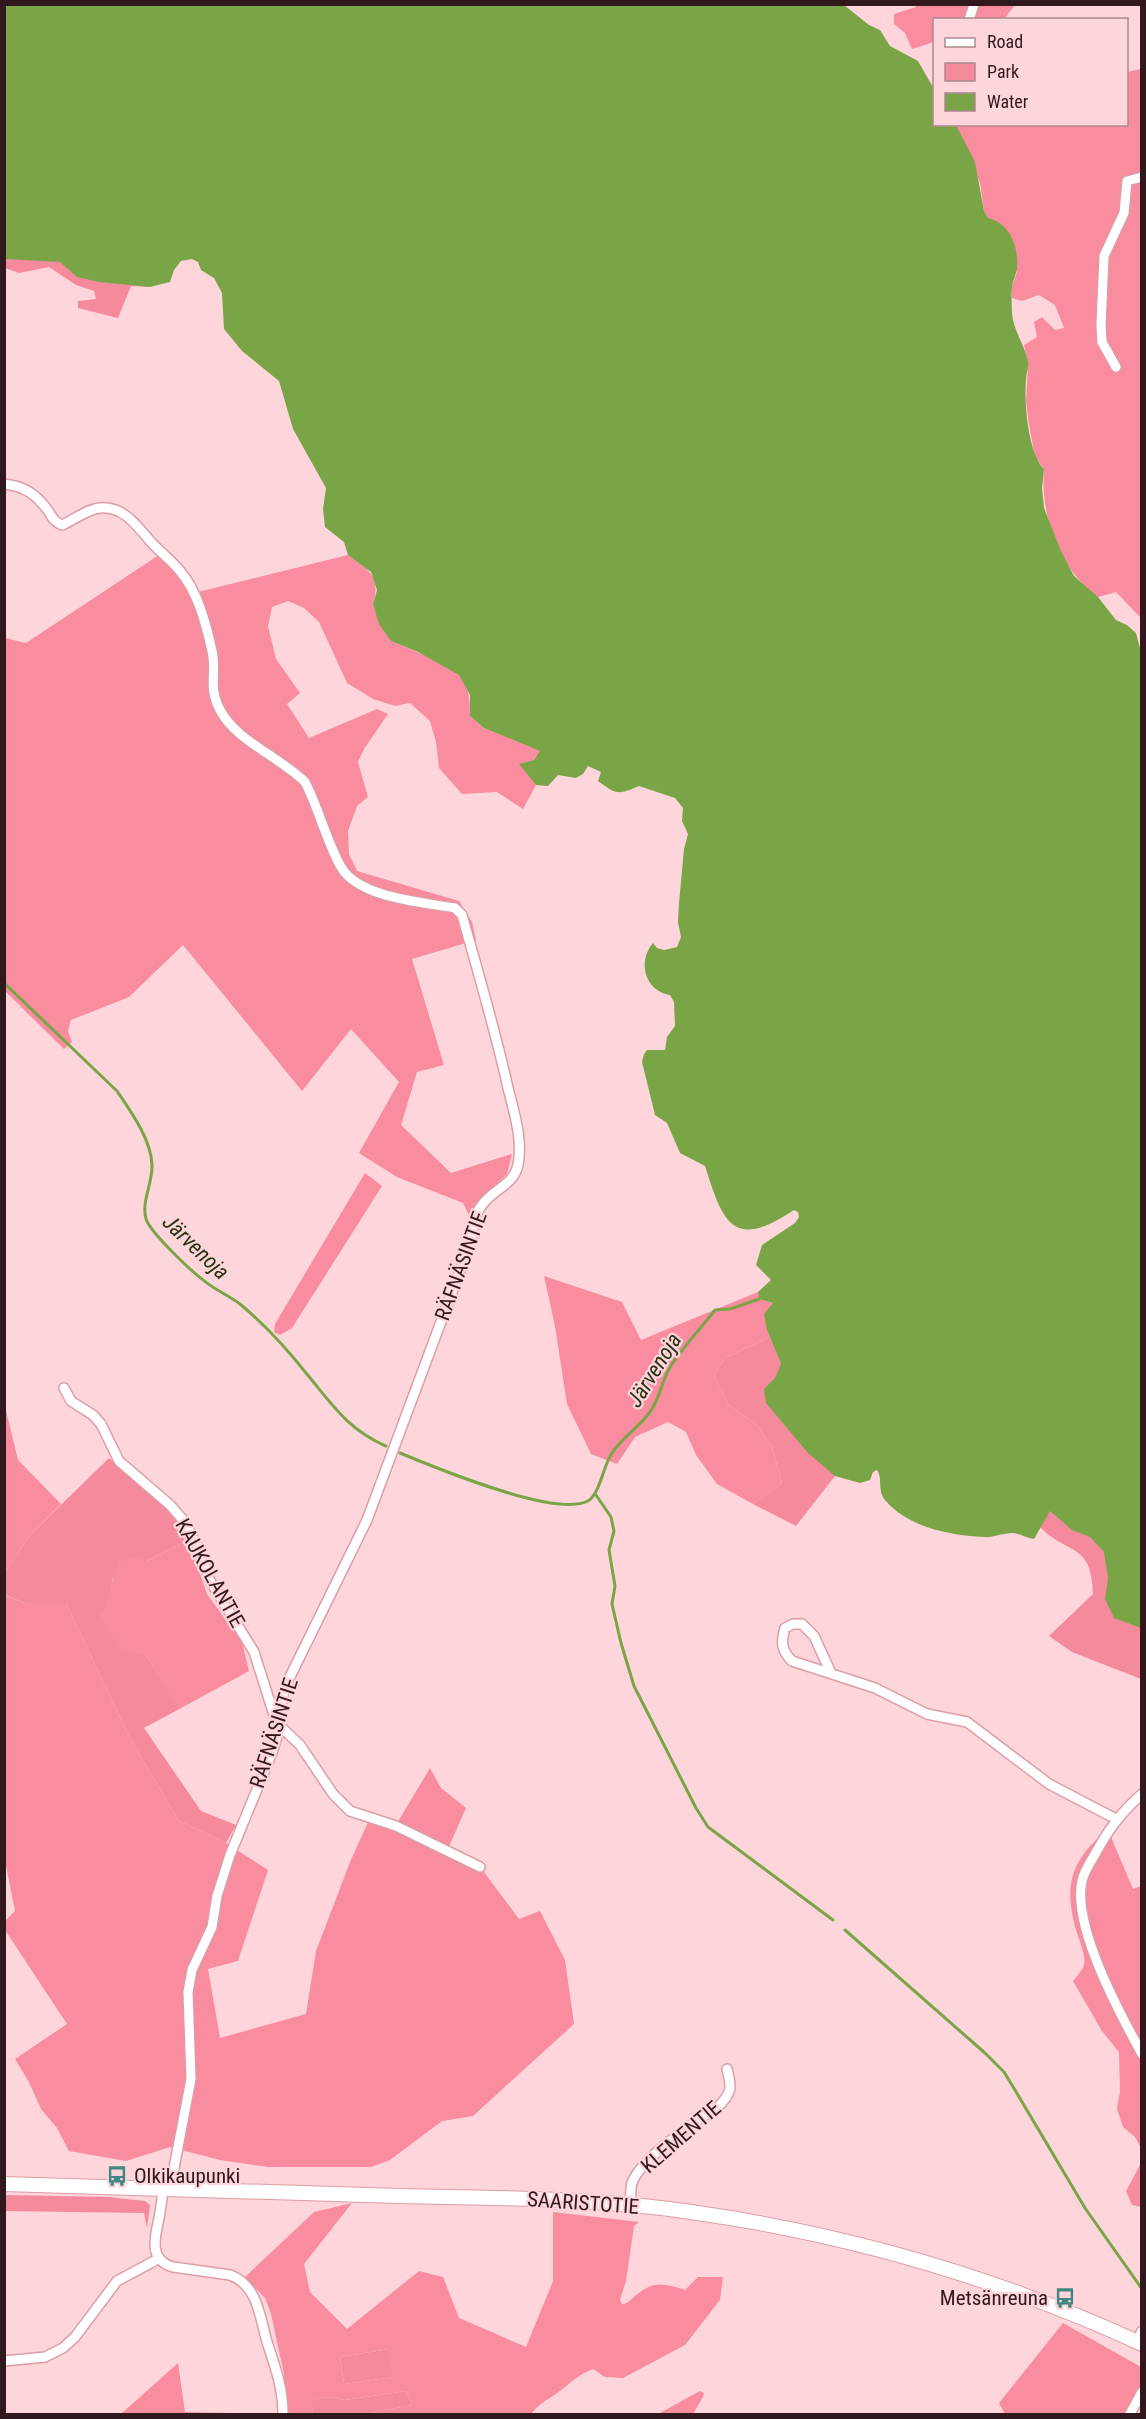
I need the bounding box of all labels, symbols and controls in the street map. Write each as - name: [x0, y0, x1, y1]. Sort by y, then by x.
- legend: [933, 18, 1128, 126]
- text: Road: [987, 31, 1023, 52]
- text: Park: [987, 61, 1019, 82]
- text: Water: [987, 91, 1029, 112]
- street label: RÄFNÄSINTIE: [430, 1208, 492, 1324]
- water label: Järvenoja: [158, 1209, 234, 1285]
- water label: Järvenoja: [622, 1328, 686, 1412]
- street label: KAUKOLANTIE: [170, 1514, 250, 1632]
- street label: RÄFNÄSINTIE: [245, 1675, 303, 1791]
- street label: KLEMENTIE: [636, 2096, 726, 2178]
- bus stop icon: Olkikaupunki: [105, 2164, 129, 2188]
- place label: Olkikaupunki: [134, 2164, 240, 2188]
- street label: SAARISTOTIE: [526, 2187, 640, 2219]
- place label: Metsänreuna: [940, 2286, 1048, 2310]
- bus stop icon: Metsänreuna: [1053, 2286, 1077, 2310]

